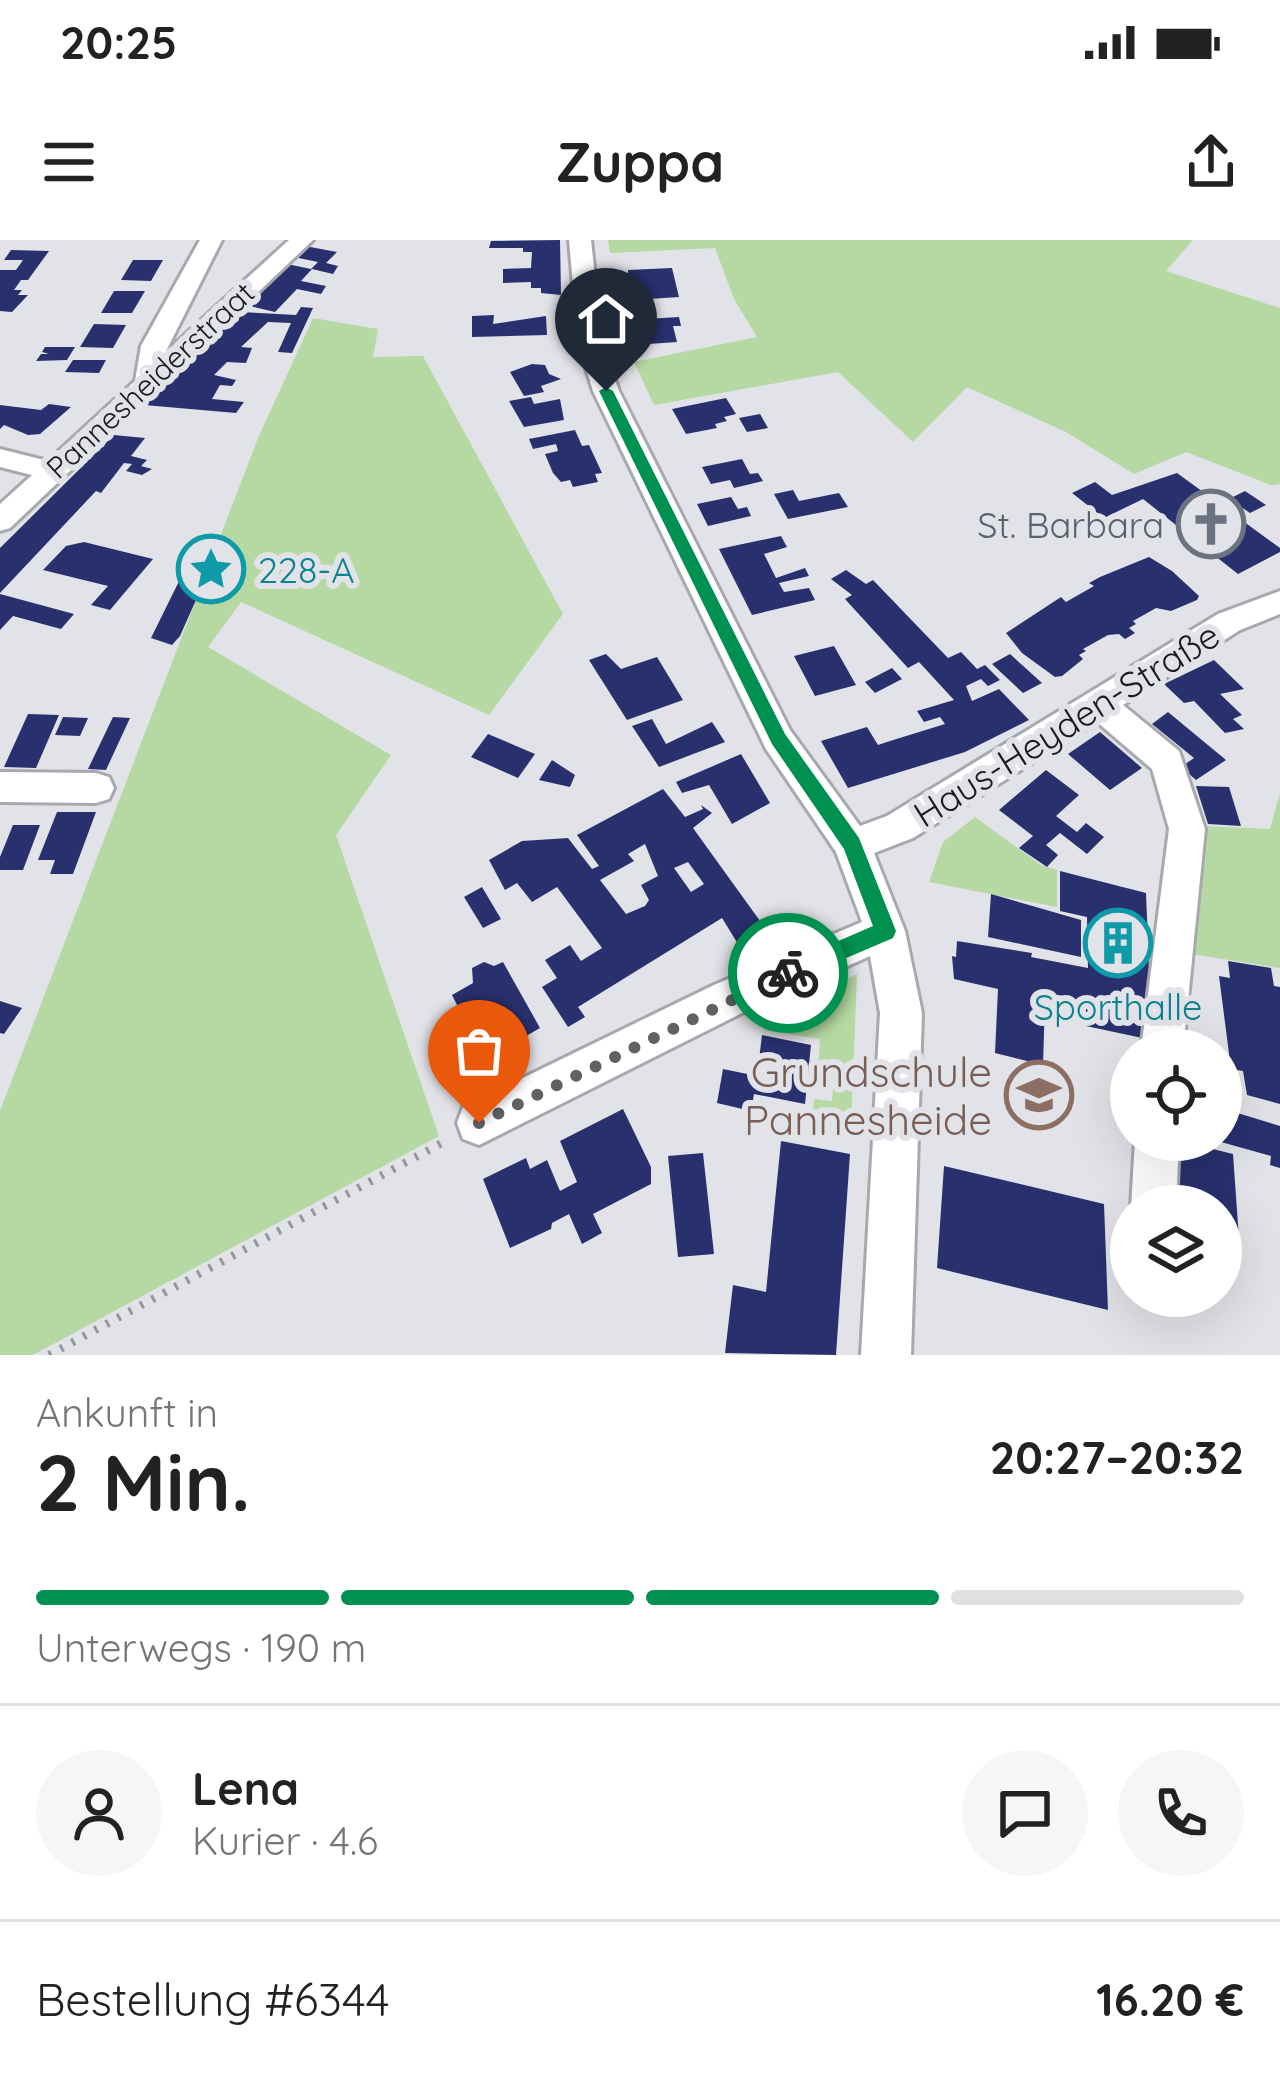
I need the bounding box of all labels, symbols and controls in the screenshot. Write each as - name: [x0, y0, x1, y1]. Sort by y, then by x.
- text: 20:25: [60, 14, 177, 70]
- text: Zuppa: [556, 128, 724, 196]
- icon: menu: [36, 129, 102, 195]
- icon: share: [1178, 129, 1244, 195]
- pin: [555, 268, 657, 391]
- street label: Pannesheiderstraat: [38, 274, 262, 486]
- icon: home: [573, 286, 639, 352]
- church icon: St. Barbara: [1176, 489, 1246, 559]
- place label: St. Barbara: [977, 502, 1164, 547]
- place icon: 228-A: [176, 534, 246, 604]
- place label: 228-A: [258, 547, 355, 592]
- street label: Haus-Heyden-Straße: [905, 612, 1227, 836]
- building icon: Sporthalle: [1083, 908, 1153, 978]
- courier: [728, 913, 848, 1033]
- icon: bike: [755, 940, 821, 1006]
- place label: Sporthalle: [1034, 984, 1202, 1029]
- pin: [428, 1000, 530, 1123]
- icon: bag: [446, 1018, 512, 1084]
- map controls: [1110, 1029, 1242, 1317]
- button: locate: [1110, 1029, 1242, 1161]
- place label: Grundschule Pannesheide: [744, 1045, 992, 1146]
- school or university icon: Grundschule Pannesheide: [1004, 1060, 1074, 1130]
- button: layers: [1110, 1185, 1242, 1317]
- text: Ankunft in: [36, 1388, 218, 1437]
- text: 20:27–20:32: [990, 1429, 1244, 1485]
- text: 2 Min.: [36, 1433, 250, 1531]
- text: Unterwegs · 190 m: [36, 1623, 366, 1672]
- button: person: [36, 1750, 162, 1876]
- button: chat: [962, 1750, 1088, 1876]
- button: phone: [1118, 1750, 1244, 1876]
- text: Lena: [192, 1760, 299, 1816]
- text: Kurier · 4.6: [192, 1816, 378, 1865]
- text: Bestellung #6344: [36, 1971, 389, 2027]
- text: 16.20 €: [1096, 1971, 1244, 2027]

